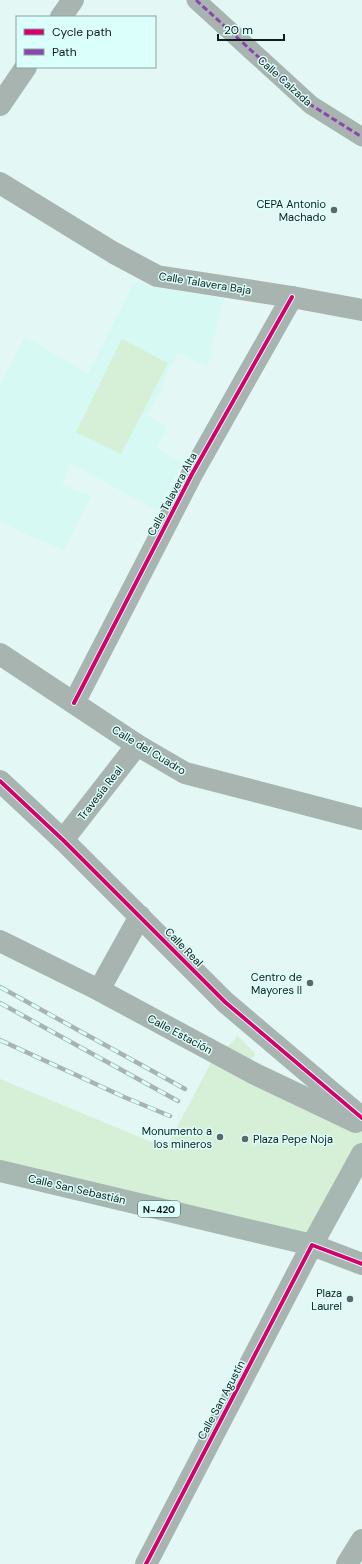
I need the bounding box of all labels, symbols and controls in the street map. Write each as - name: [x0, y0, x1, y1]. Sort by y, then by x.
- legend: [16, 16, 156, 68]
- scale bar: [218, 16, 284, 42]
- text: 20 m: [224, 22, 253, 38]
- text: Cycle path: [52, 24, 112, 40]
- text: Path: [52, 44, 77, 60]
- street label: Calle Calzada: [255, 53, 315, 109]
- place label: CEPA Antonio Machado: [256, 197, 326, 224]
- marker: CEPA Antonio Machado: [329, 205, 339, 215]
- street label: Calle Talavera Baja: [158, 269, 252, 297]
- street label: Calle Talavera Alta: [144, 450, 200, 538]
- street label: Calle del Cuadro: [109, 722, 189, 778]
- street label: Travesía Real: [74, 763, 126, 823]
- street label: Calle Real: [162, 925, 206, 969]
- place label: Centro de Mayores II: [251, 970, 302, 997]
- marker: Centro de Mayores II: [305, 978, 315, 988]
- street label: Calle Estación: [145, 1011, 215, 1057]
- place label: Monumento a los mineros: [142, 1124, 212, 1151]
- marker: Monumento a los mineros: [215, 1132, 225, 1142]
- place label: Plaza Pepe Noja: [253, 1132, 333, 1146]
- marker: Plaza Pepe Noja: [240, 1134, 250, 1144]
- street label: Calle San Sebastián: [27, 1171, 127, 1207]
- road number: N-420: [138, 1201, 180, 1217]
- place label: Plaza Laurel: [311, 1286, 342, 1313]
- marker: Plaza Laurel: [345, 1294, 355, 1304]
- street label: Calle San Agustín: [194, 1358, 248, 1442]

